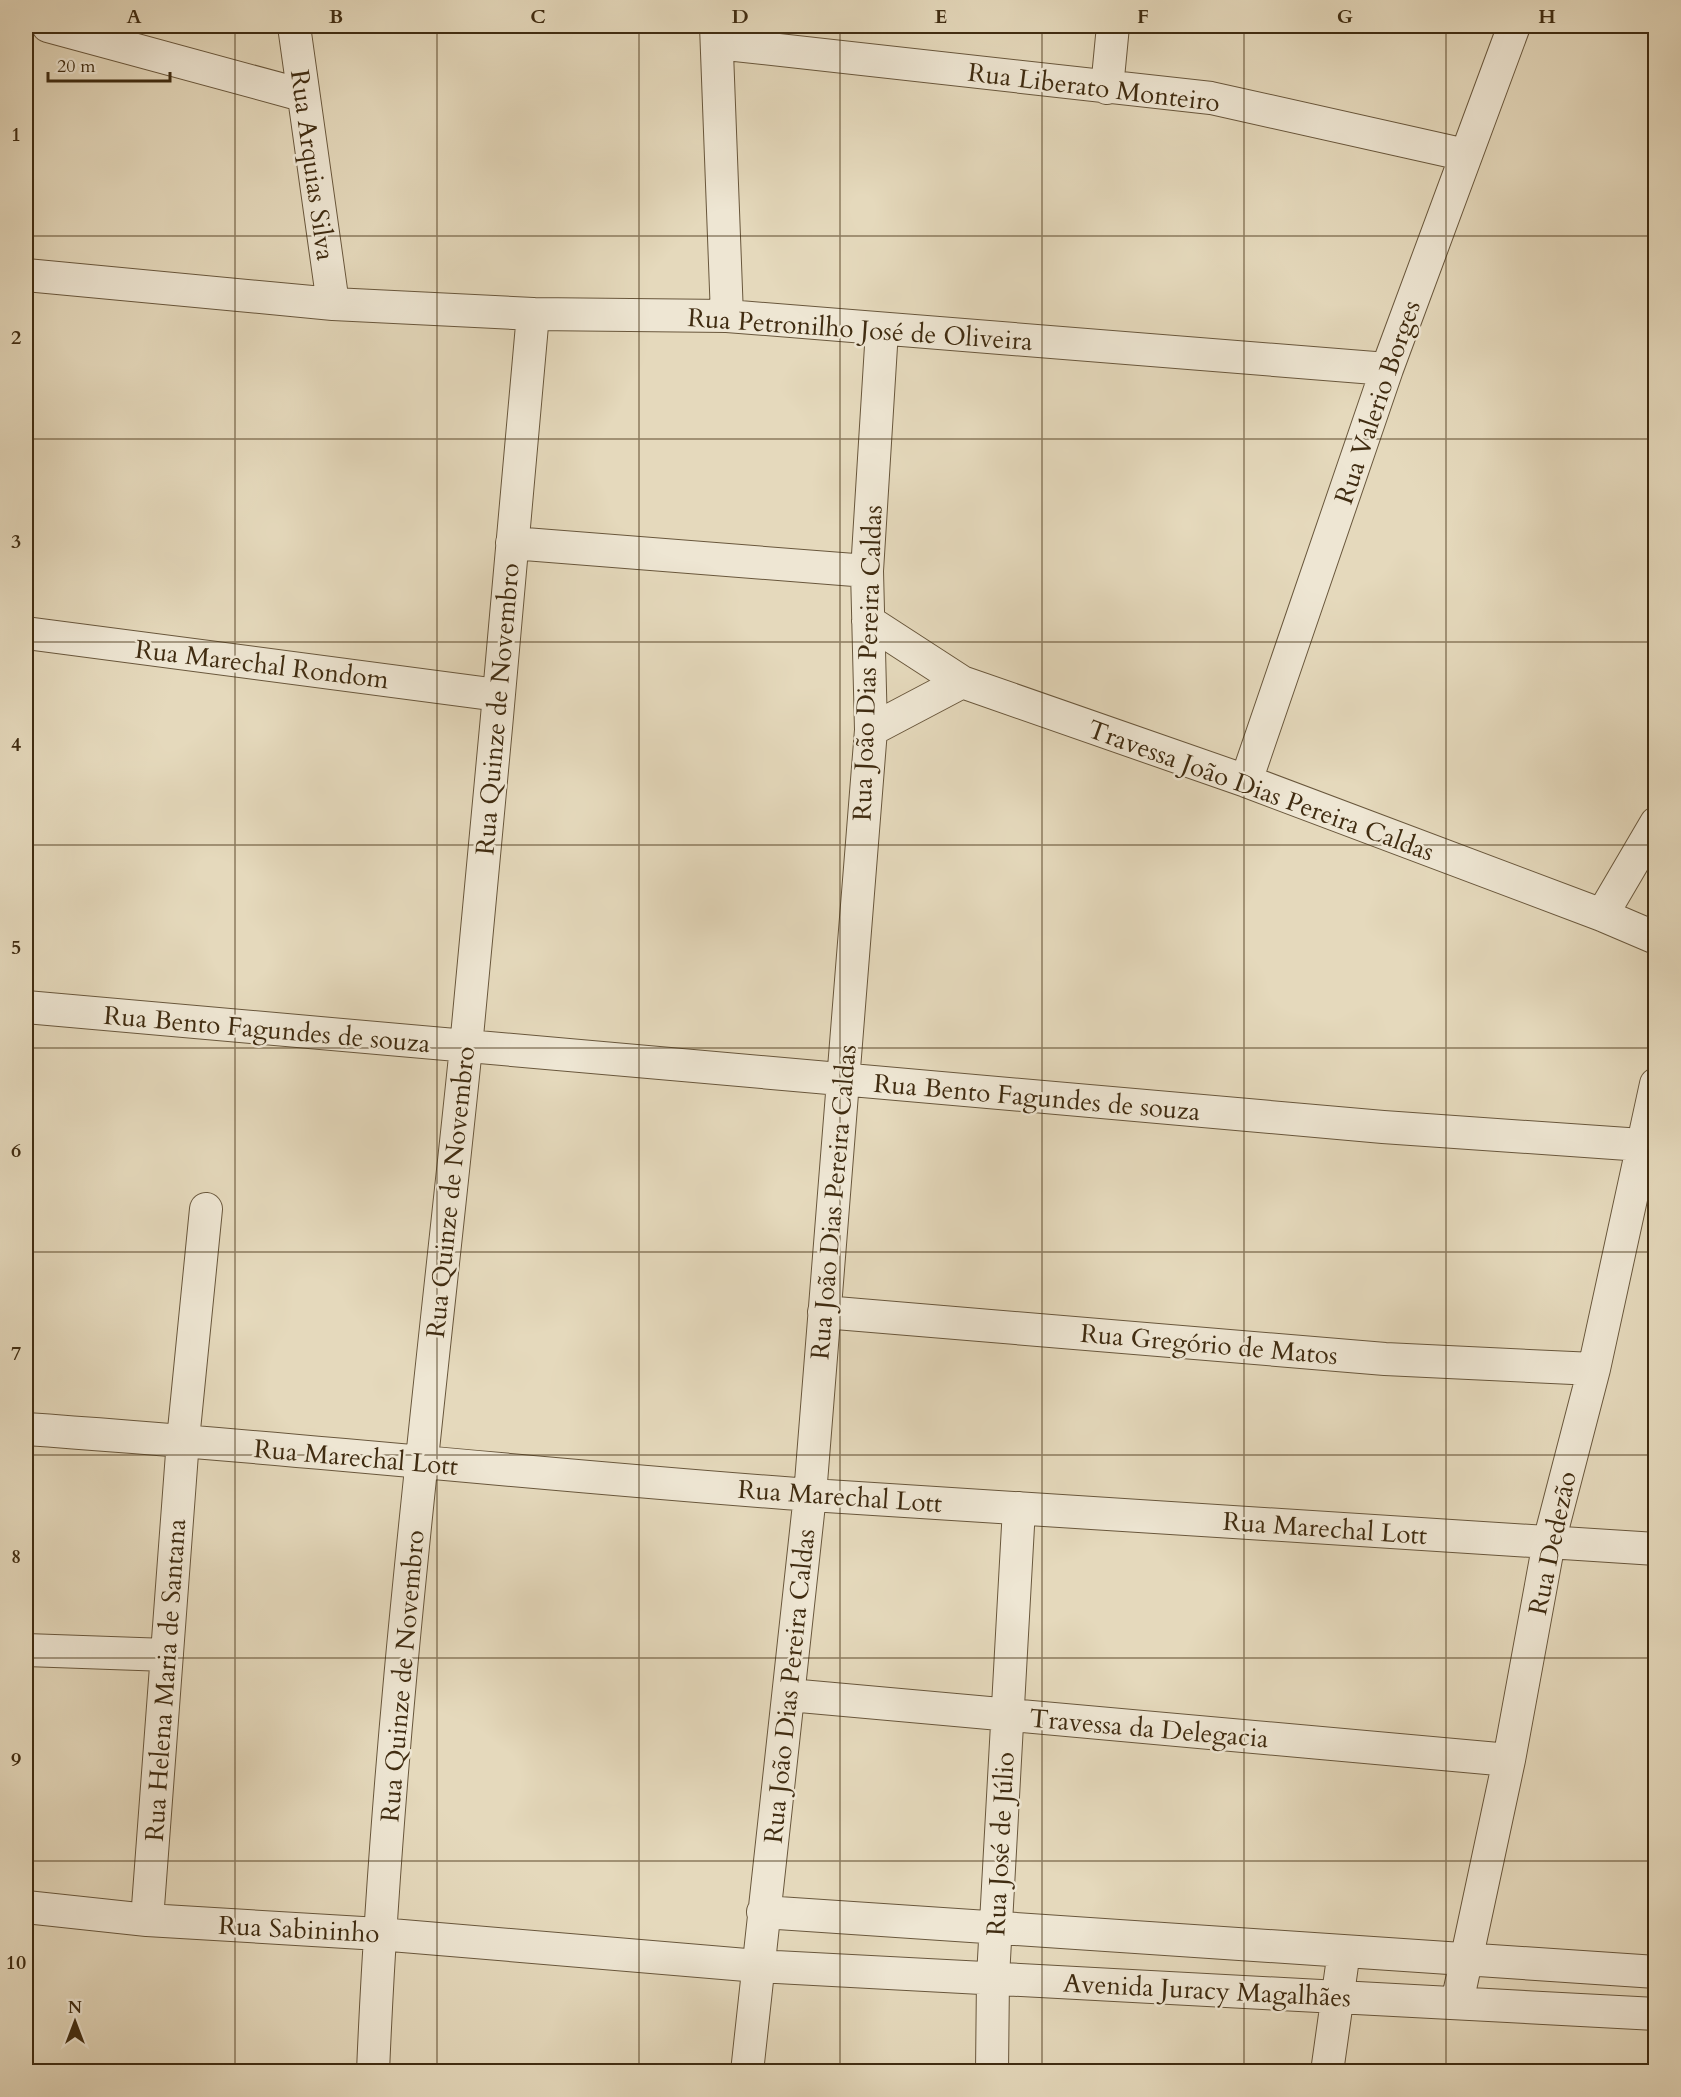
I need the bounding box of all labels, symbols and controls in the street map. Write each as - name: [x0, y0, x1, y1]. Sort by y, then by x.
- text: A: [126, 3, 142, 30]
- text: B: [329, 3, 343, 30]
- text: C: [530, 3, 546, 30]
- text: D: [731, 3, 749, 30]
- text: E: [935, 3, 947, 30]
- text: F: [1137, 3, 1149, 30]
- text: G: [1337, 3, 1353, 30]
- text: H: [1538, 3, 1556, 30]
- scale bar: [48, 45, 170, 83]
- text: 20 m: [57, 54, 96, 79]
- street label: Rua Liberato Monteiro: [966, 55, 1222, 120]
- street label: Rua Arquias Silva: [282, 67, 343, 263]
- text: 1: [11, 121, 21, 148]
- street label: Rua Valerio Borges: [1326, 296, 1429, 509]
- street label: Rua Petronilho José de Oliveira: [686, 300, 1034, 359]
- text: 2: [11, 324, 21, 351]
- street label: Rua João Dias Pereira Caldas: [844, 504, 891, 822]
- text: 3: [11, 528, 21, 555]
- street label: Rua Quinze de Novembro: [467, 562, 528, 857]
- street label: Rua Marechal Rondom: [133, 632, 391, 697]
- street label: Travessa João Dias Pereira Caldas: [1083, 711, 1439, 869]
- text: 4: [11, 731, 21, 758]
- text: 5: [11, 934, 21, 961]
- street label: Rua Bento Fagundes de souza: [102, 998, 432, 1061]
- street label: Rua João Dias Pereira Caldas: [802, 1043, 865, 1361]
- street label: Rua Quinze de Novembro: [418, 1045, 483, 1340]
- street label: Rua Bento Fagundes de souza: [872, 1066, 1202, 1129]
- text: 6: [11, 1137, 21, 1164]
- street label: Rua Gregório de Matos: [1079, 1316, 1339, 1373]
- text: 7: [11, 1340, 21, 1367]
- street label: Rua Marechal Lott: [252, 1431, 459, 1484]
- street label: Rua Dedezão: [1520, 1468, 1585, 1618]
- street label: Rua Marechal Lott: [737, 1472, 943, 1521]
- street label: Rua Marechal Lott: [1222, 1504, 1428, 1553]
- street label: Rua Helena Maria de Santana: [137, 1518, 194, 1843]
- street label: Rua João Dias Pereira Caldas: [756, 1527, 823, 1845]
- street label: Rua Quinze de Novembro: [372, 1529, 433, 1824]
- text: 8: [11, 1543, 21, 1570]
- street label: Travessa da Delegacia: [1028, 1701, 1270, 1756]
- text: 9: [11, 1746, 21, 1773]
- street label: Rua José de Júlio: [978, 1751, 1023, 1937]
- street label: Rua Sabininho: [218, 1908, 380, 1951]
- text: 10: [6, 1949, 26, 1976]
- street label: Avenida Juracy Magalhães: [1062, 1965, 1352, 2016]
- north arrow: [45, 1992, 105, 2052]
- text: N: [68, 1997, 82, 2019]

